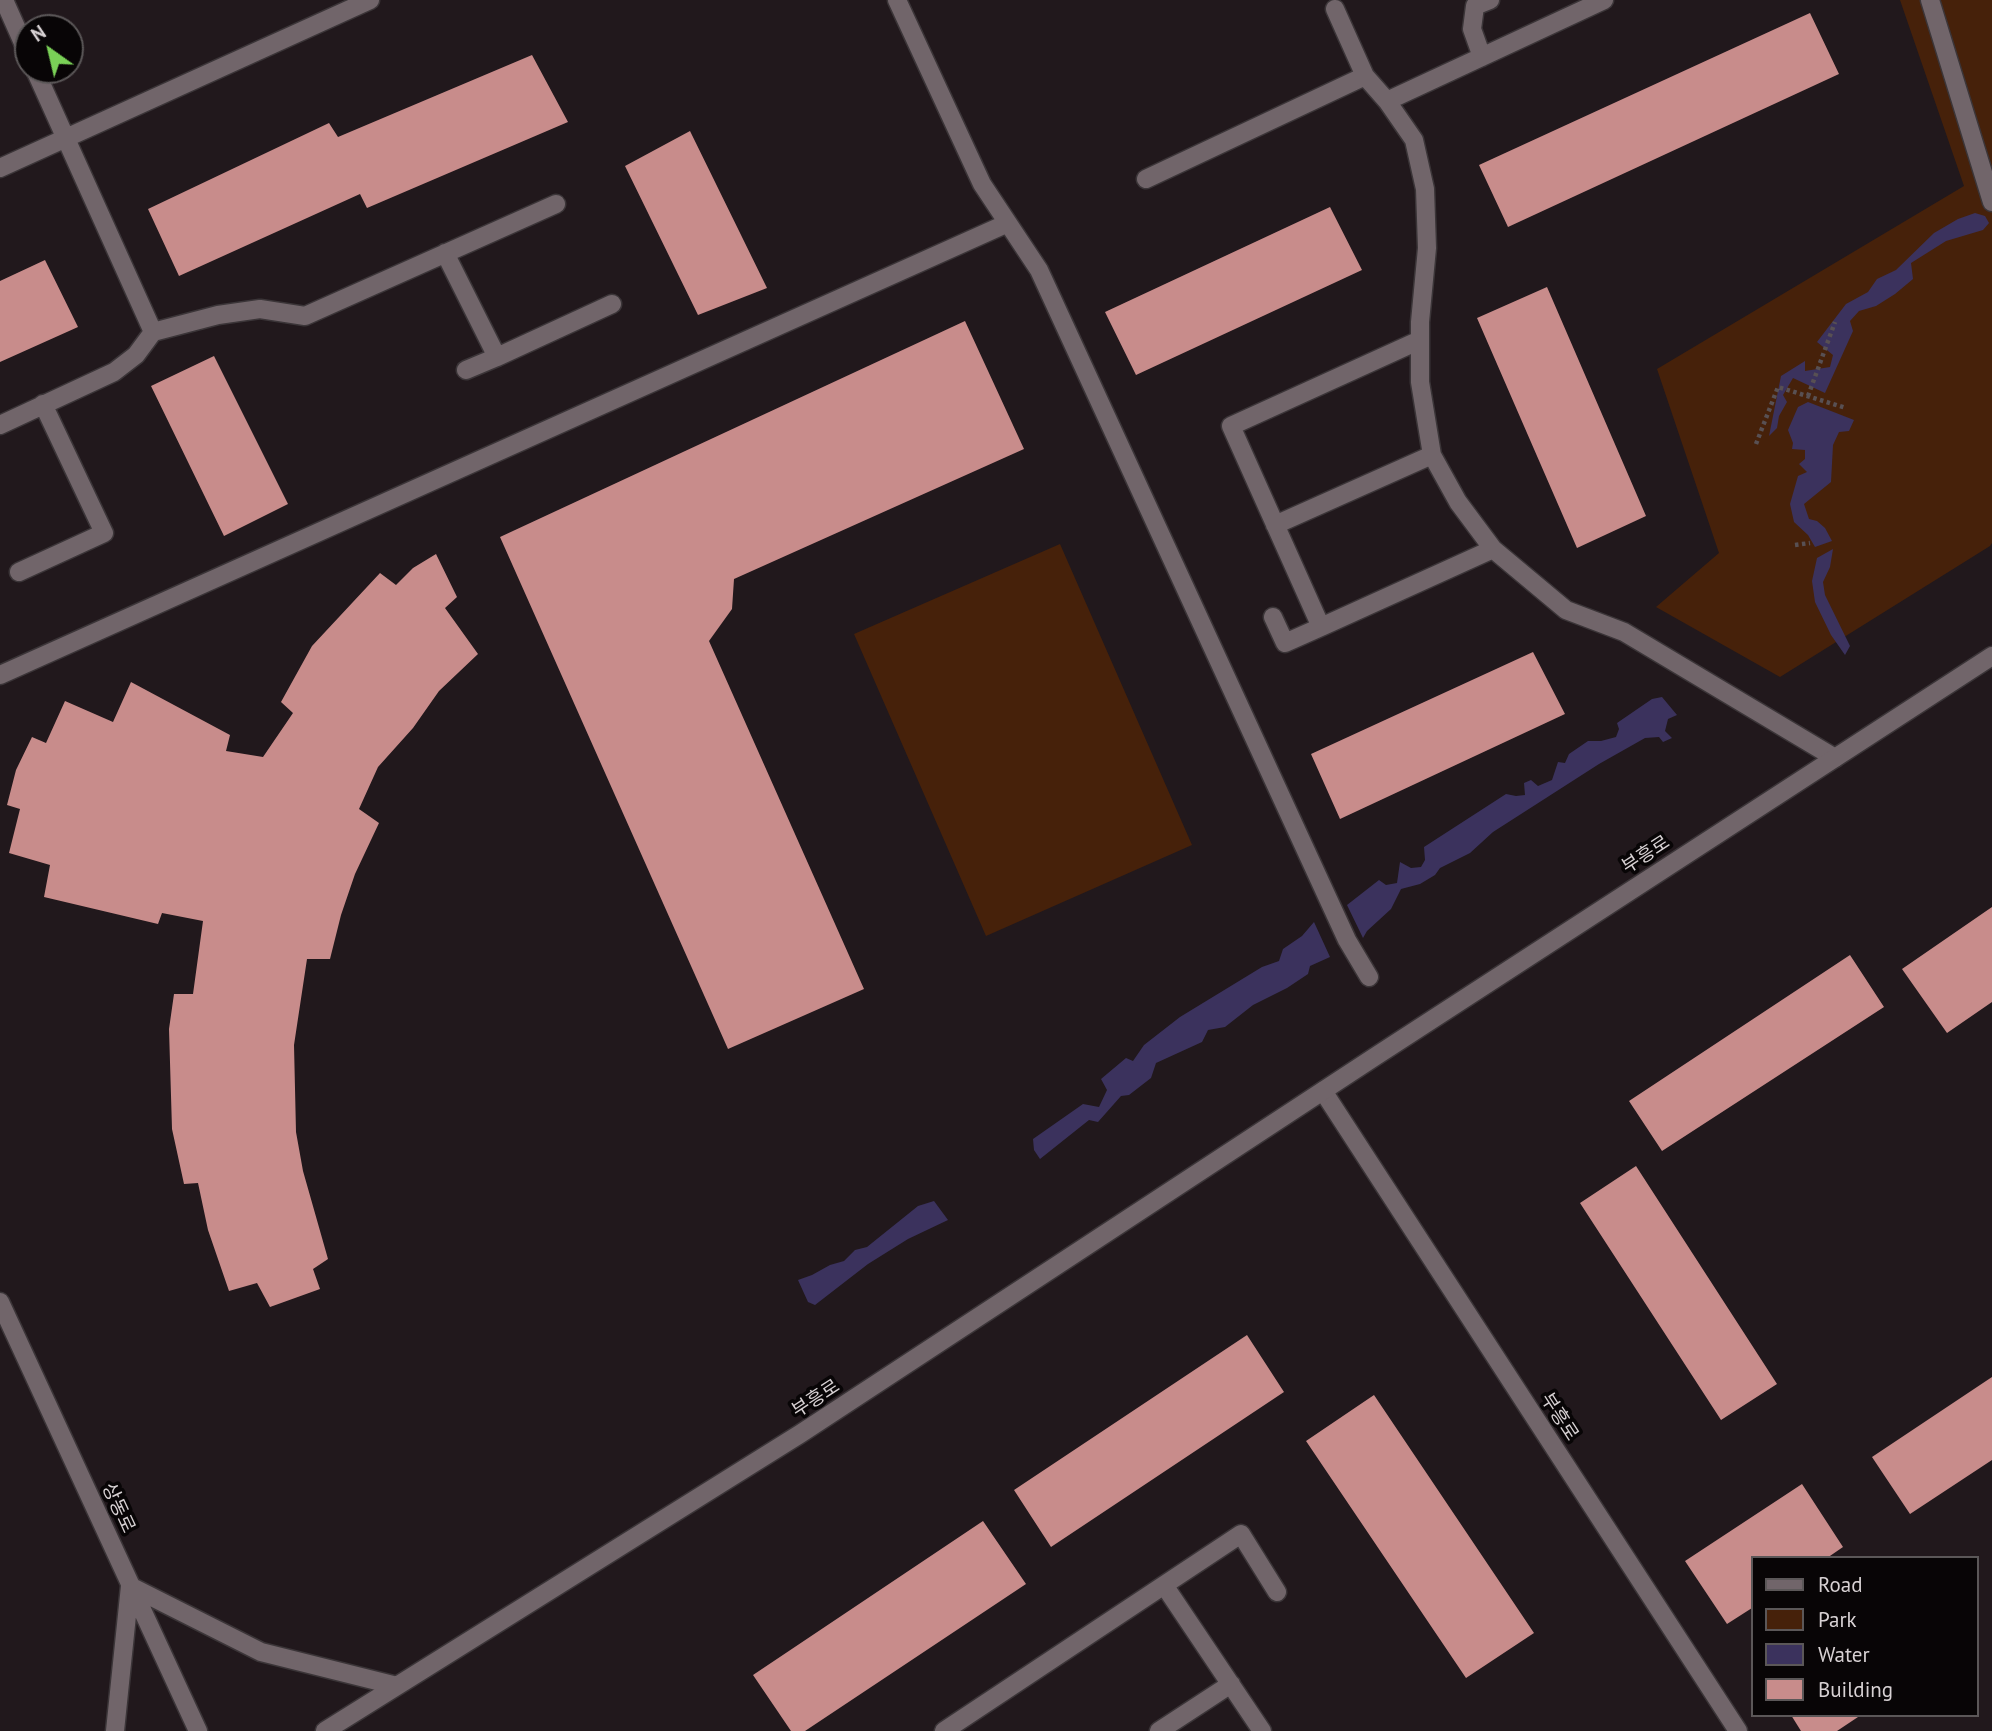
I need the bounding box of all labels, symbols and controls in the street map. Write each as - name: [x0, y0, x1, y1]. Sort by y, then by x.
- north arrow: [14, 14, 84, 84]
- text: N: [26, 20, 50, 47]
- street label: 부흥로: [1618, 831, 1674, 879]
- street label: 부흥로: [788, 1375, 844, 1423]
- street label: 부흥로: [1535, 1389, 1583, 1445]
- street label: 상동로: [97, 1479, 139, 1537]
- legend: [1750, 1556, 1978, 1717]
- text: Road: [1818, 1571, 1862, 1598]
- text: Park: [1818, 1606, 1857, 1633]
- text: Water: [1818, 1641, 1870, 1668]
- text: Building: [1818, 1676, 1893, 1703]

